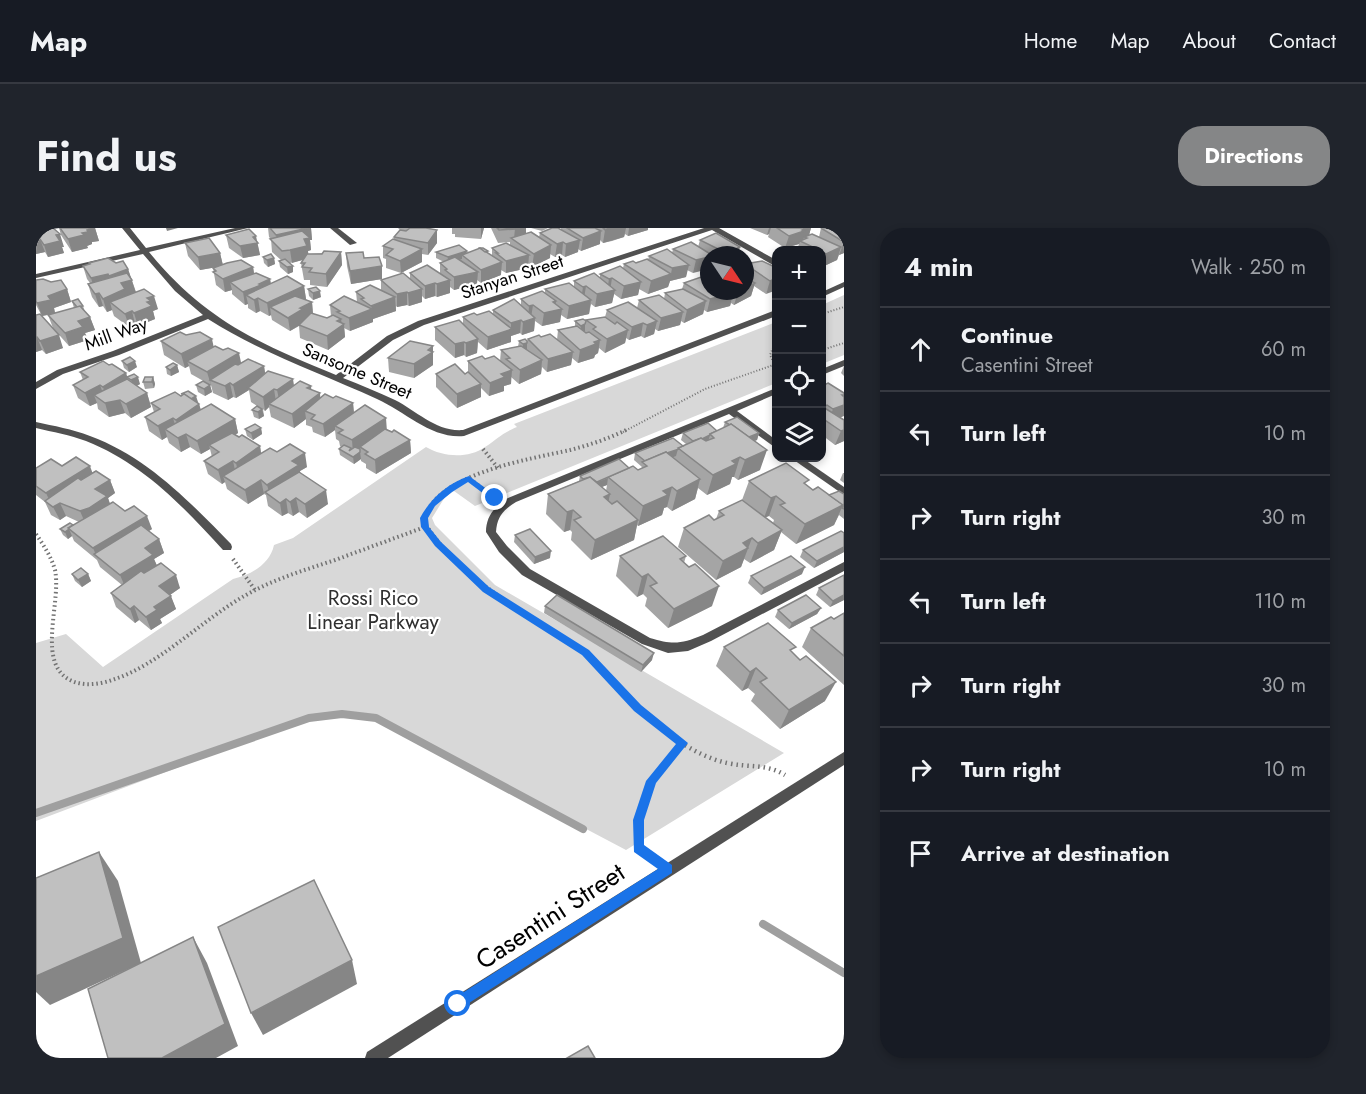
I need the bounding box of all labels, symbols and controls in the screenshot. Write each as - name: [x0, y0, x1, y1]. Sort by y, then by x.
- text: Map: [30, 21, 87, 62]
- text: Home: [1024, 26, 1077, 56]
- text: Map: [1110, 26, 1150, 56]
- text: About: [1183, 26, 1236, 56]
- text: Contact: [1269, 26, 1336, 56]
- text: Find us: [36, 126, 177, 187]
- button: Directions: [1178, 126, 1330, 186]
- north arrow: [700, 246, 754, 300]
- map controls: [772, 246, 826, 462]
- button: +: [772, 246, 826, 300]
- street label: Stanyan Street: [457, 248, 567, 306]
- text: 4 min: [904, 248, 973, 286]
- text: Walk · 250 m: [1191, 253, 1306, 282]
- button: −: [772, 300, 826, 354]
- street label: Mill Way: [81, 311, 151, 357]
- text: Continue: [961, 319, 1053, 351]
- icon: ahead: [904, 333, 937, 366]
- text: 60 m: [1261, 335, 1306, 364]
- street label: Sansome Street: [298, 336, 416, 406]
- text: Casentini Street: [961, 351, 1093, 380]
- button: locate: [772, 354, 826, 408]
- button: layers: [772, 408, 826, 462]
- icon: left: [904, 417, 937, 450]
- text: Turn left: [961, 417, 1046, 449]
- text: 10 m: [1263, 419, 1306, 448]
- route end: [481, 484, 507, 510]
- icon: right: [904, 501, 937, 534]
- text: Turn right: [961, 501, 1061, 533]
- text: 30 m: [1261, 503, 1306, 532]
- park label: Rossi Rico Linear Parkway: [307, 583, 440, 637]
- icon: left: [904, 585, 937, 618]
- text: Turn left: [961, 585, 1046, 617]
- text: 110 m: [1254, 587, 1306, 616]
- icon: right: [904, 669, 937, 702]
- text: Turn right: [961, 669, 1061, 701]
- text: 30 m: [1261, 671, 1306, 700]
- icon: right: [904, 753, 937, 786]
- text: Turn right: [961, 753, 1061, 785]
- text: 10 m: [1263, 755, 1306, 784]
- icon: arrive: [904, 837, 937, 870]
- text: Arrive at destination: [961, 837, 1170, 869]
- street label: Casentini Street: [468, 853, 633, 979]
- route start: [444, 990, 470, 1016]

